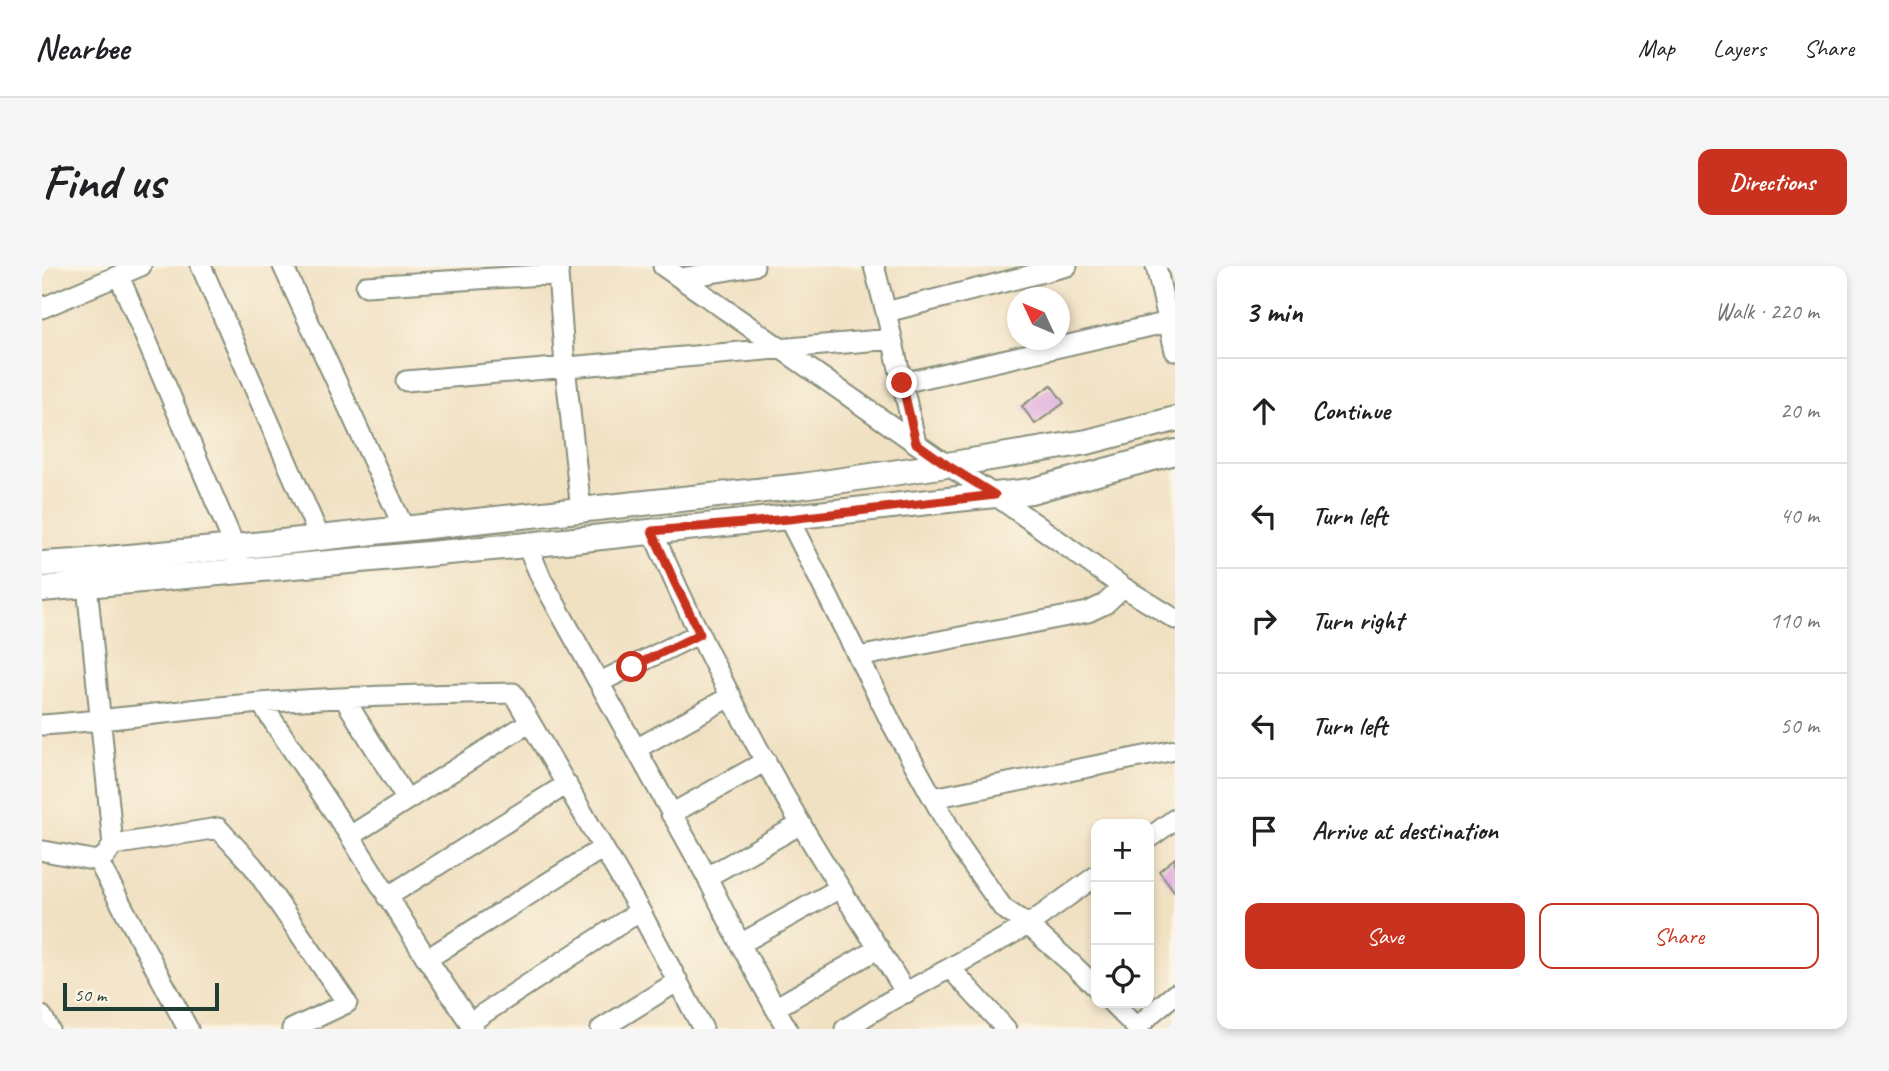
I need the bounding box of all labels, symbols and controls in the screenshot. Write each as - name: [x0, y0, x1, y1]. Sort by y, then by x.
- text: Nearbee: [35, 27, 129, 69]
- text: Map: [1638, 33, 1675, 63]
- text: Layers: [1713, 33, 1766, 63]
- text: Share: [1804, 33, 1854, 63]
- button: Directions: [1698, 149, 1847, 215]
- text: Find us: [42, 151, 164, 213]
- north arrow: [1007, 287, 1070, 350]
- text: 3 min: [1245, 293, 1302, 331]
- text: Walk · 220 m: [1715, 297, 1819, 326]
- route end: [886, 367, 917, 398]
- icon: ahead: [1245, 392, 1283, 430]
- text: Continue: [1312, 394, 1390, 427]
- text: 20 m: [1780, 396, 1819, 425]
- icon: left: [1245, 497, 1283, 535]
- text: Turn left: [1312, 499, 1387, 532]
- text: 40 m: [1780, 501, 1819, 530]
- icon: right: [1245, 602, 1283, 640]
- text: Turn right: [1312, 604, 1403, 637]
- text: 110 m: [1770, 606, 1819, 635]
- route start: [616, 651, 647, 682]
- icon: left: [1245, 707, 1283, 745]
- text: Turn left: [1312, 709, 1387, 742]
- text: 50 m: [1780, 711, 1819, 740]
- icon: arrive: [1245, 812, 1283, 850]
- text: Arrive at destination: [1312, 814, 1498, 847]
- map controls: [1091, 819, 1154, 1008]
- button: +: [1091, 819, 1154, 882]
- button: −: [1091, 882, 1154, 945]
- button: Save: [1245, 903, 1525, 969]
- button: Share: [1539, 903, 1819, 969]
- button: locate: [1091, 945, 1154, 1008]
- scale bar: [63, 980, 219, 1012]
- text: 50 m: [74, 983, 106, 1007]

